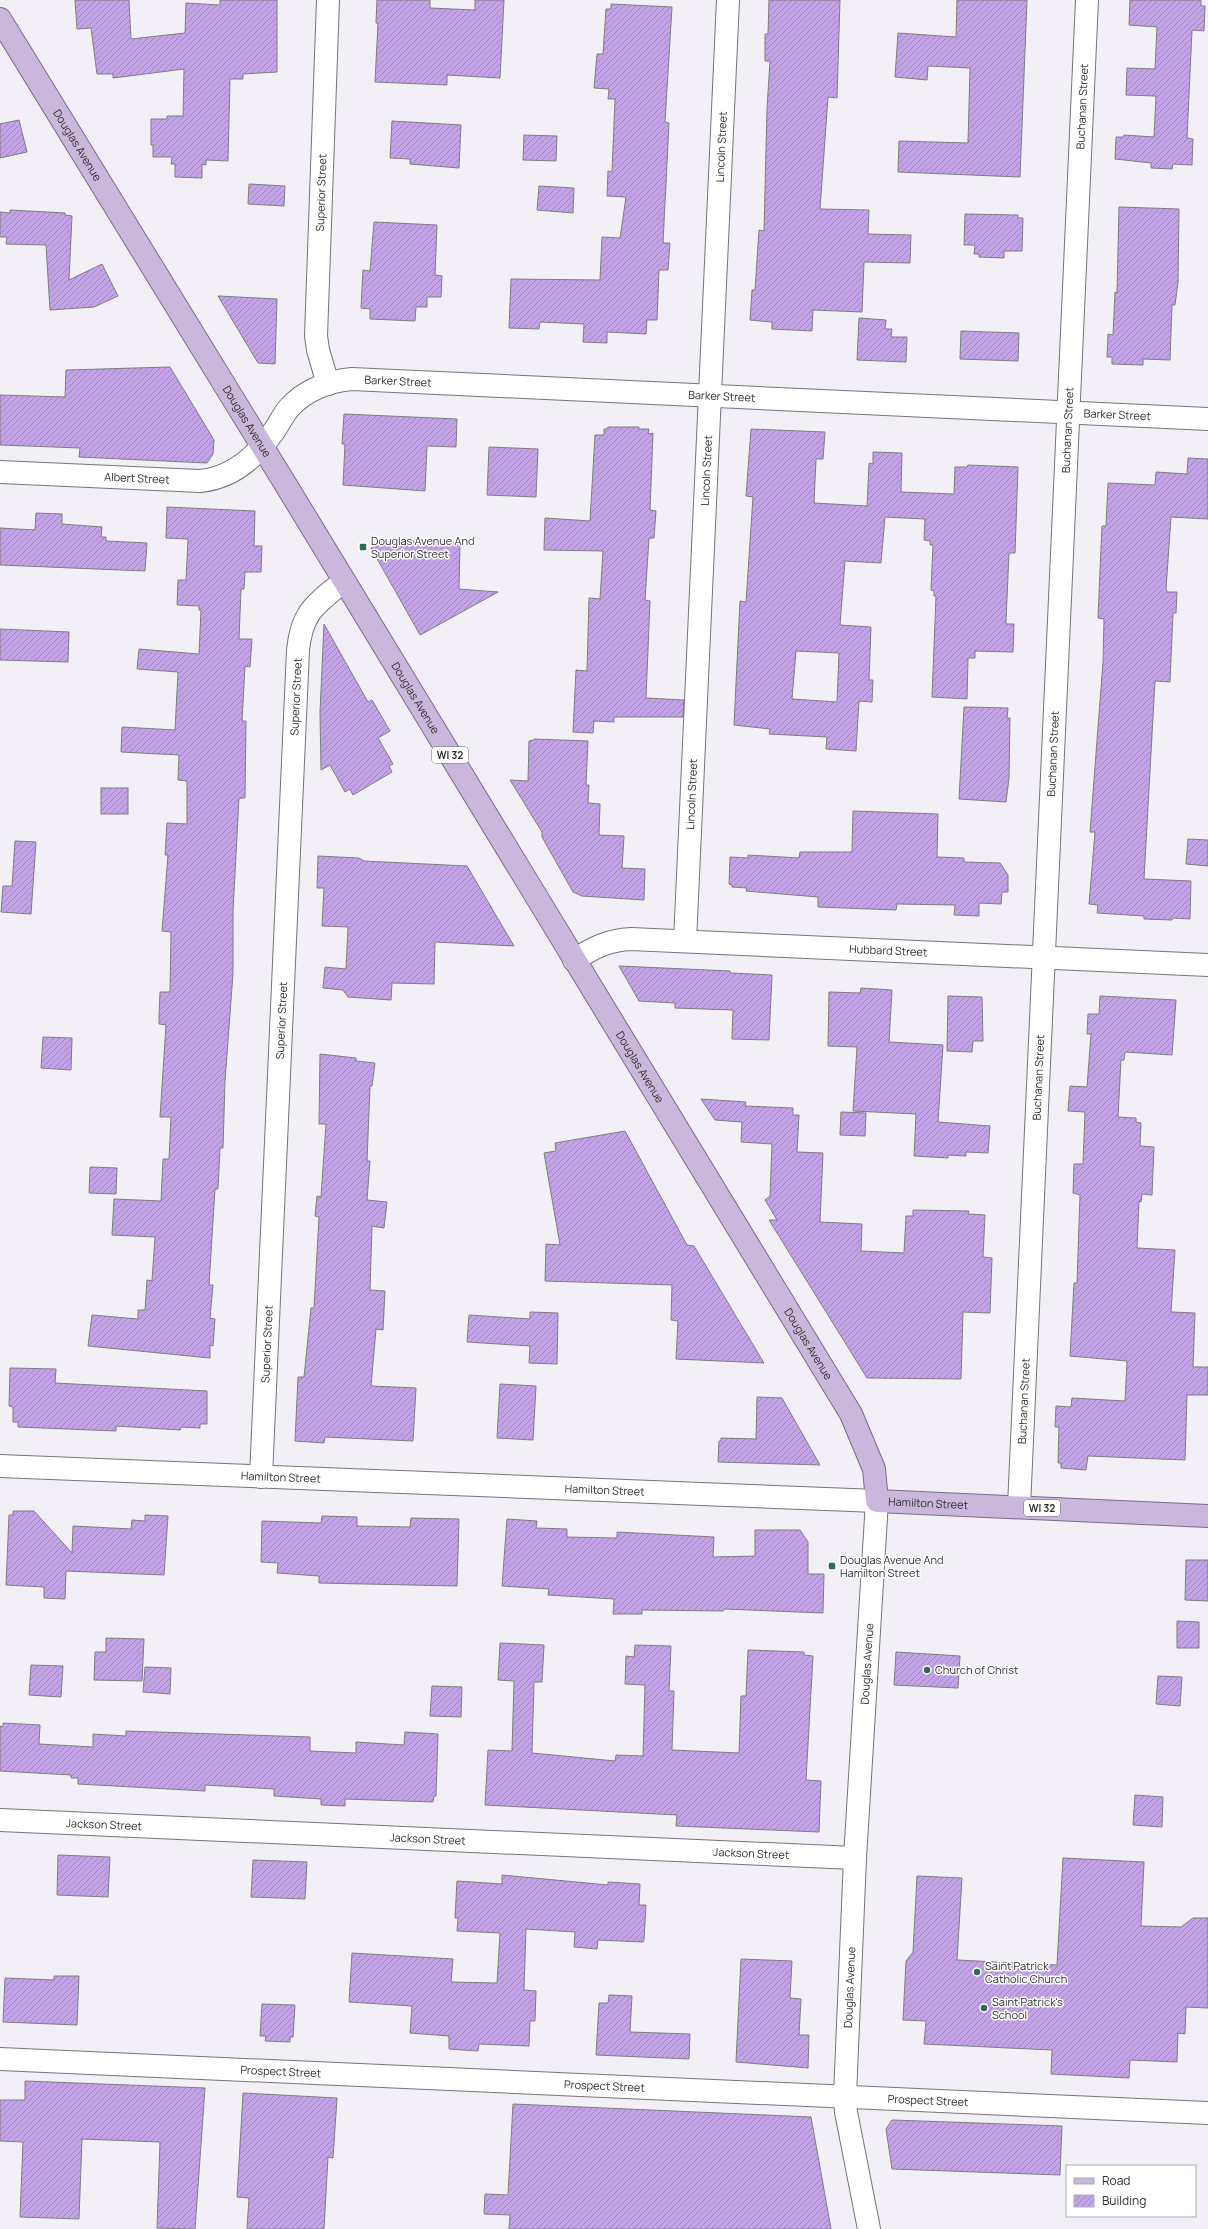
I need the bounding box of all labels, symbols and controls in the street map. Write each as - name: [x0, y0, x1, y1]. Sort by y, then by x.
- street label: Buchanan Street: [1072, 63, 1091, 150]
- street label: Douglas Avenue: [50, 106, 106, 184]
- street label: Lincoln Street: [712, 111, 730, 183]
- street label: Superior Street: [312, 153, 330, 232]
- street label: Barker Street: [364, 372, 432, 390]
- street label: Douglas Avenue: [220, 382, 275, 460]
- street label: Barker Street: [688, 387, 756, 405]
- street label: Buchanan Street: [1058, 387, 1077, 473]
- street label: Barker Street: [1083, 405, 1151, 423]
- street label: Lincoln Street: [697, 435, 715, 506]
- street label: Albert Street: [104, 469, 170, 487]
- place label: Douglas Avenue And Superior Street: [371, 533, 474, 561]
- marker: Douglas Avenue And Superior Street: [358, 542, 368, 552]
- street label: Superior Street: [286, 658, 305, 736]
- street label: Douglas Avenue: [388, 659, 444, 737]
- street label: Buchanan Street: [1043, 711, 1062, 797]
- road number: WI 32: [432, 747, 468, 763]
- street label: Lincoln Street: [682, 758, 700, 830]
- street label: Hubbard Street: [849, 941, 928, 959]
- street label: Superior Street: [272, 981, 290, 1060]
- street label: Douglas Avenue: [613, 1028, 668, 1106]
- street label: Buchanan Street: [1028, 1034, 1047, 1121]
- street label: Superior Street: [257, 1305, 276, 1383]
- street label: Douglas Avenue: [781, 1305, 837, 1383]
- street label: Buchanan Street: [1014, 1358, 1033, 1444]
- street label: Hamilton Street: [241, 1468, 321, 1486]
- street label: Hamilton Street: [564, 1481, 645, 1499]
- street label: Hamilton Street: [888, 1494, 968, 1512]
- road number: WI 32: [1024, 1500, 1060, 1516]
- place label: Douglas Avenue And Hamilton Street: [840, 1552, 943, 1580]
- marker: Douglas Avenue And Hamilton Street: [827, 1561, 837, 1571]
- street label: Douglas Avenue: [856, 1622, 876, 1705]
- place label: Church of Christ: [935, 1662, 1018, 1677]
- marker: Church of Christ: [922, 1665, 932, 1675]
- street label: Jackson Street: [66, 1815, 142, 1833]
- street label: Jackson Street: [389, 1829, 466, 1848]
- street label: Jackson Street: [713, 1844, 790, 1862]
- street label: Douglas Avenue: [840, 1946, 858, 2028]
- place label: Saint Patrick Catholic Church: [985, 1958, 1067, 1986]
- marker: Saint Patrick Catholic Church: [972, 1967, 982, 1977]
- place label: Saint Patrick's School: [992, 1994, 1063, 2022]
- marker: Saint Patrick's School: [979, 2003, 989, 2013]
- street label: Prospect Street: [240, 2062, 321, 2080]
- street label: Prospect Street: [564, 2076, 645, 2095]
- street label: Prospect Street: [887, 2091, 969, 2109]
- legend: [1066, 2165, 1196, 2217]
- text: Road: [1102, 2172, 1130, 2189]
- text: Building: [1102, 2192, 1146, 2209]

